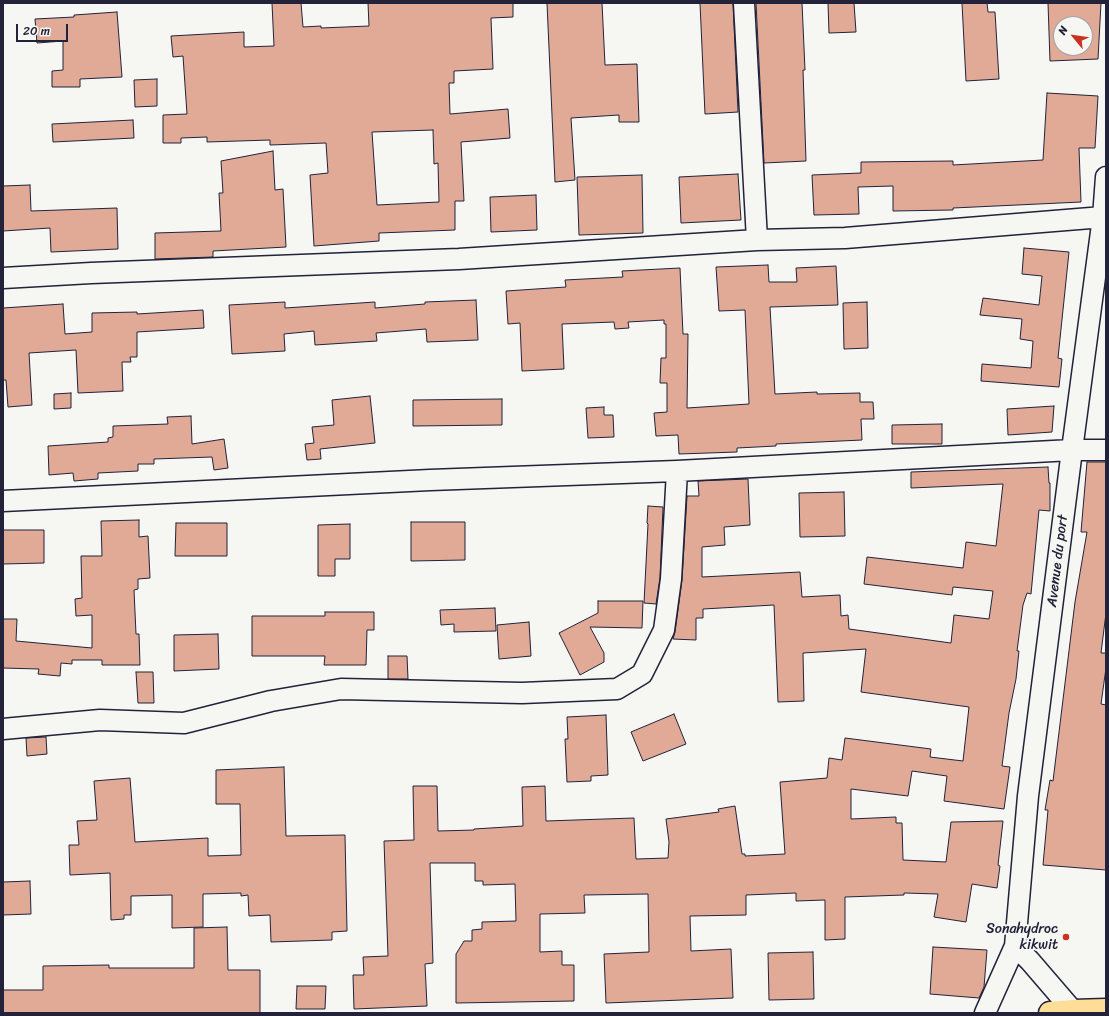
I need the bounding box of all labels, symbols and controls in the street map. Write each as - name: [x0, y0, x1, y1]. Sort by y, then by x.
- scale bar: [18, 16, 70, 42]
- north arrow: [1053, 16, 1093, 56]
- text: 20 m: [23, 20, 50, 42]
- text: N: [1053, 22, 1073, 38]
- street label: Avenue du port: [1044, 514, 1072, 608]
- place label: Sonahydroc kikwit: [986, 921, 1058, 954]
- marker: Sonahydroc kikwit: [1061, 932, 1071, 942]

